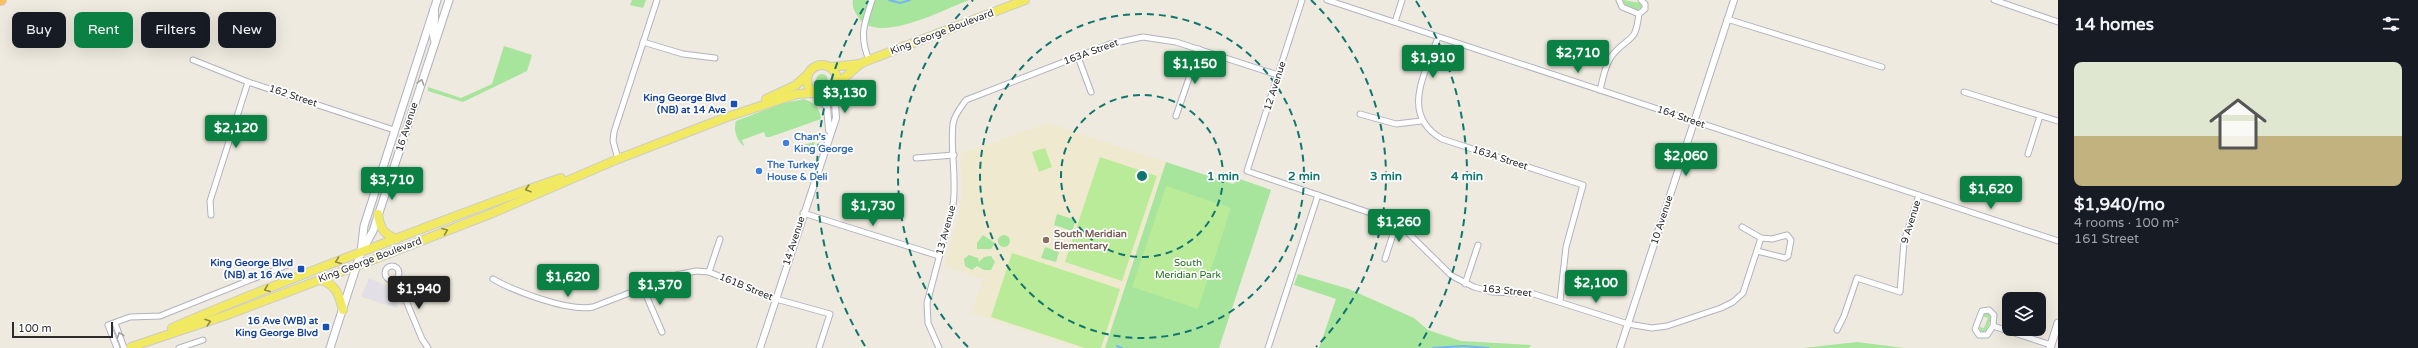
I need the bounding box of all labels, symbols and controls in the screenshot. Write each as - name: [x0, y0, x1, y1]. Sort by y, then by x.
- street label: King George Boulevard: [889, 7, 995, 57]
- chip: Buy: [12, 12, 66, 48]
- chip: Rent: [74, 12, 133, 48]
- chip: Filters: [141, 12, 210, 48]
- chip: New: [218, 12, 276, 48]
- icon: filters: [2380, 13, 2402, 35]
- text: 14 homes: [2074, 14, 2154, 35]
- street label: 163A Street: [1062, 36, 1120, 67]
- pin: $2,710: [1545, 40, 1611, 74]
- pin: $1,910: [1400, 45, 1466, 79]
- text: $2,710: [1556, 45, 1600, 61]
- text: $1,910: [1411, 50, 1455, 66]
- pin: $1,150: [1162, 51, 1228, 85]
- text: $1,150: [1173, 56, 1217, 72]
- street label: 12 Avenue: [1261, 60, 1289, 112]
- one-way arrow: [416, 79, 425, 86]
- pin: $3,130: [812, 80, 878, 114]
- street label: 162 Street: [267, 83, 319, 109]
- text: $3,130: [823, 85, 867, 101]
- icon: home: [2202, 88, 2274, 160]
- place label: King George Blvd (NB) at 14 Ave: [643, 92, 726, 116]
- marker: King George Blvd (NB) at 14 Ave: [729, 99, 739, 109]
- street label: 16 Avenue: [393, 101, 421, 153]
- street label: 164 Street: [1655, 103, 1707, 131]
- pin: $2,120: [203, 115, 269, 149]
- text: $2,120: [214, 120, 258, 136]
- place label: Chan's King George: [794, 131, 853, 155]
- marker: Chan's King George: [781, 138, 791, 148]
- street label: 163A Street: [1471, 143, 1529, 173]
- pin: $2,060: [1653, 143, 1719, 177]
- text: $2,060: [1664, 148, 1708, 164]
- place label: The Turkey House & Deli: [766, 159, 828, 183]
- marker: The Turkey House & Deli: [754, 166, 764, 176]
- pin: $3,710: [359, 167, 425, 201]
- centre of rings: [1135, 169, 1149, 183]
- text: 1 min: [1207, 169, 1239, 183]
- text: 2 min: [1288, 169, 1320, 183]
- text: 3 min: [1370, 169, 1402, 183]
- text: 4 min: [1451, 169, 1483, 183]
- text: $3,710: [370, 172, 414, 188]
- pin: $1,620: [1958, 176, 2024, 210]
- text: $1,620: [1969, 181, 2013, 197]
- one-way arrow: [525, 184, 532, 193]
- pin: $1,730: [840, 193, 906, 227]
- street label: 10 Avenue: [1648, 194, 1676, 246]
- text: $1,940/mo: [2074, 194, 2165, 215]
- text: $1,730: [851, 198, 895, 214]
- street label: 9 Avenue: [1899, 199, 1923, 245]
- street label: 13 Avenue: [934, 204, 958, 256]
- pin: $1,260: [1366, 209, 1432, 243]
- text: $1,260: [1377, 214, 1421, 230]
- street label: 14 Avenue: [780, 215, 808, 267]
- text: 4 rooms · 100 m²: [2074, 215, 2179, 231]
- one-way arrow: [441, 228, 448, 236]
- place label: South Meridian Elementary: [1054, 228, 1127, 252]
- text: 161 Street: [2074, 231, 2139, 247]
- street label: King George Boulevard: [317, 235, 423, 285]
- marker: South Meridian Elementary: [1041, 235, 1051, 245]
- place label: King George Blvd (NB) at 16 Ave: [210, 257, 293, 281]
- one-way arrow: [335, 257, 342, 265]
- park label: South Meridian Park: [1155, 257, 1222, 281]
- marker: King George Blvd (NB) at 16 Ave: [296, 264, 306, 274]
- pin: $1,620: [535, 264, 601, 298]
- text: $1,620: [546, 269, 590, 285]
- pin: $2,100: [1563, 270, 1629, 304]
- street label: 161B Street: [717, 271, 775, 303]
- pin: $1,370: [627, 272, 693, 306]
- text: $2,100: [1574, 275, 1618, 291]
- pin: $1,940: [386, 276, 452, 310]
- text: $1,370: [638, 277, 682, 293]
- text: $1,940: [397, 281, 441, 297]
- street label: 163 Street: [1481, 282, 1533, 300]
- one-way arrow: [263, 285, 270, 293]
- map controls: [2002, 292, 2046, 336]
- button: layers: [2002, 292, 2046, 336]
- place label: 16 Ave (WB) at King George Blvd: [235, 315, 318, 339]
- one-way arrow: [205, 318, 212, 326]
- scale bar: [12, 320, 113, 339]
- text: 100 m: [18, 322, 52, 335]
- marker: 16 Ave (WB) at King George Blvd: [321, 322, 331, 332]
- one-way arrow: [116, 332, 124, 339]

